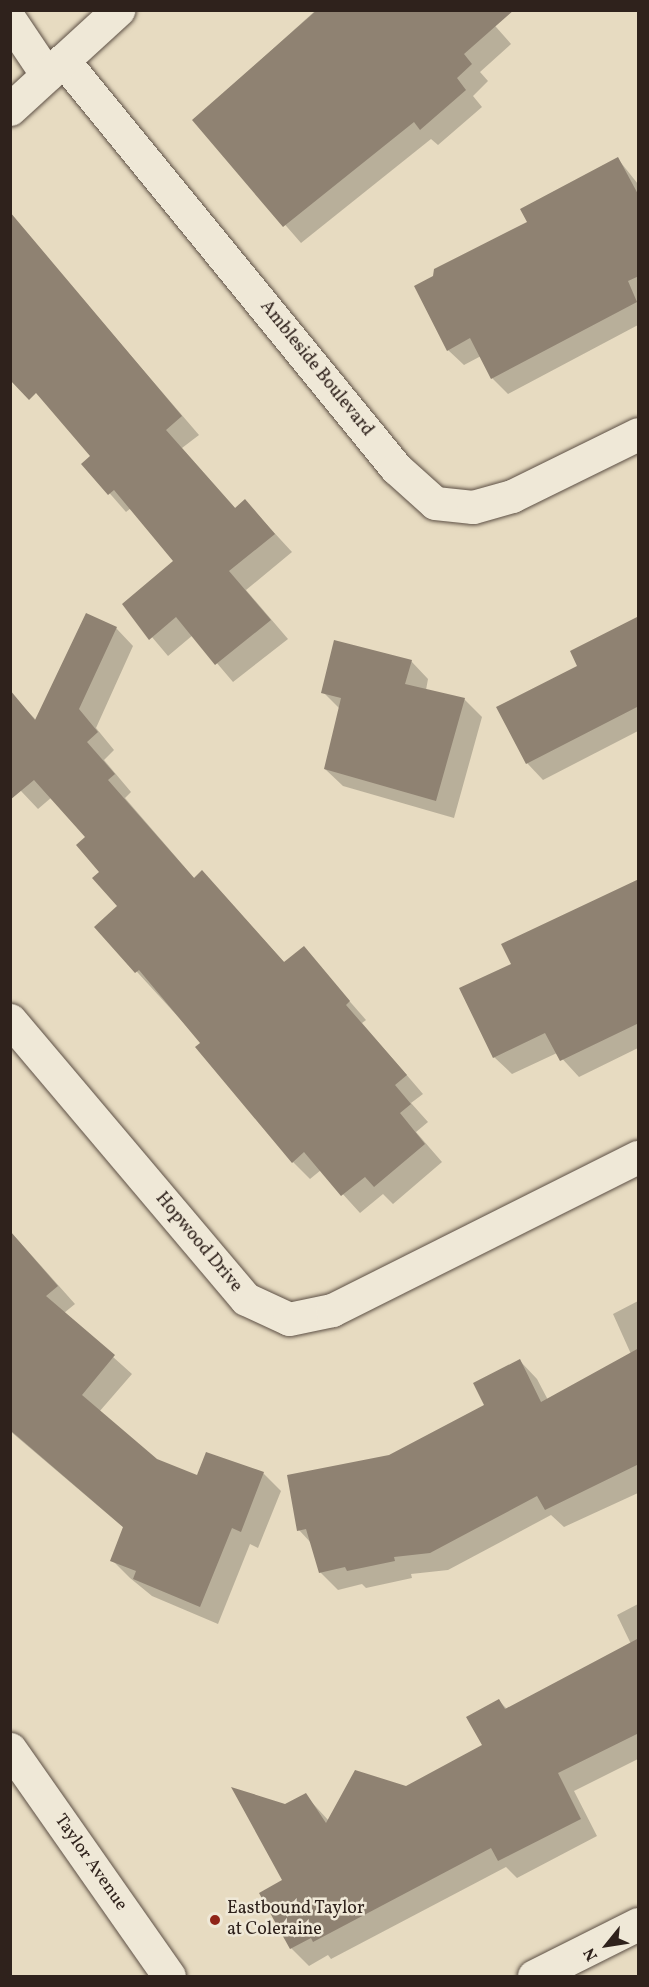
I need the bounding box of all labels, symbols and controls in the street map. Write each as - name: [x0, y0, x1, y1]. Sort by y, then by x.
- street label: Ambleside Boulevard: [255, 297, 377, 441]
- street label: Hopwood Drive: [150, 1189, 246, 1297]
- street label: Taylor Avenue: [49, 1811, 131, 1915]
- place label: Eastbound Taylor at Coleraine: [227, 1899, 365, 1942]
- marker: Eastbound Taylor at Coleraine: [208, 1913, 222, 1927]
- north arrow: [577, 1915, 637, 1975]
- text: N: [579, 1943, 604, 1965]

